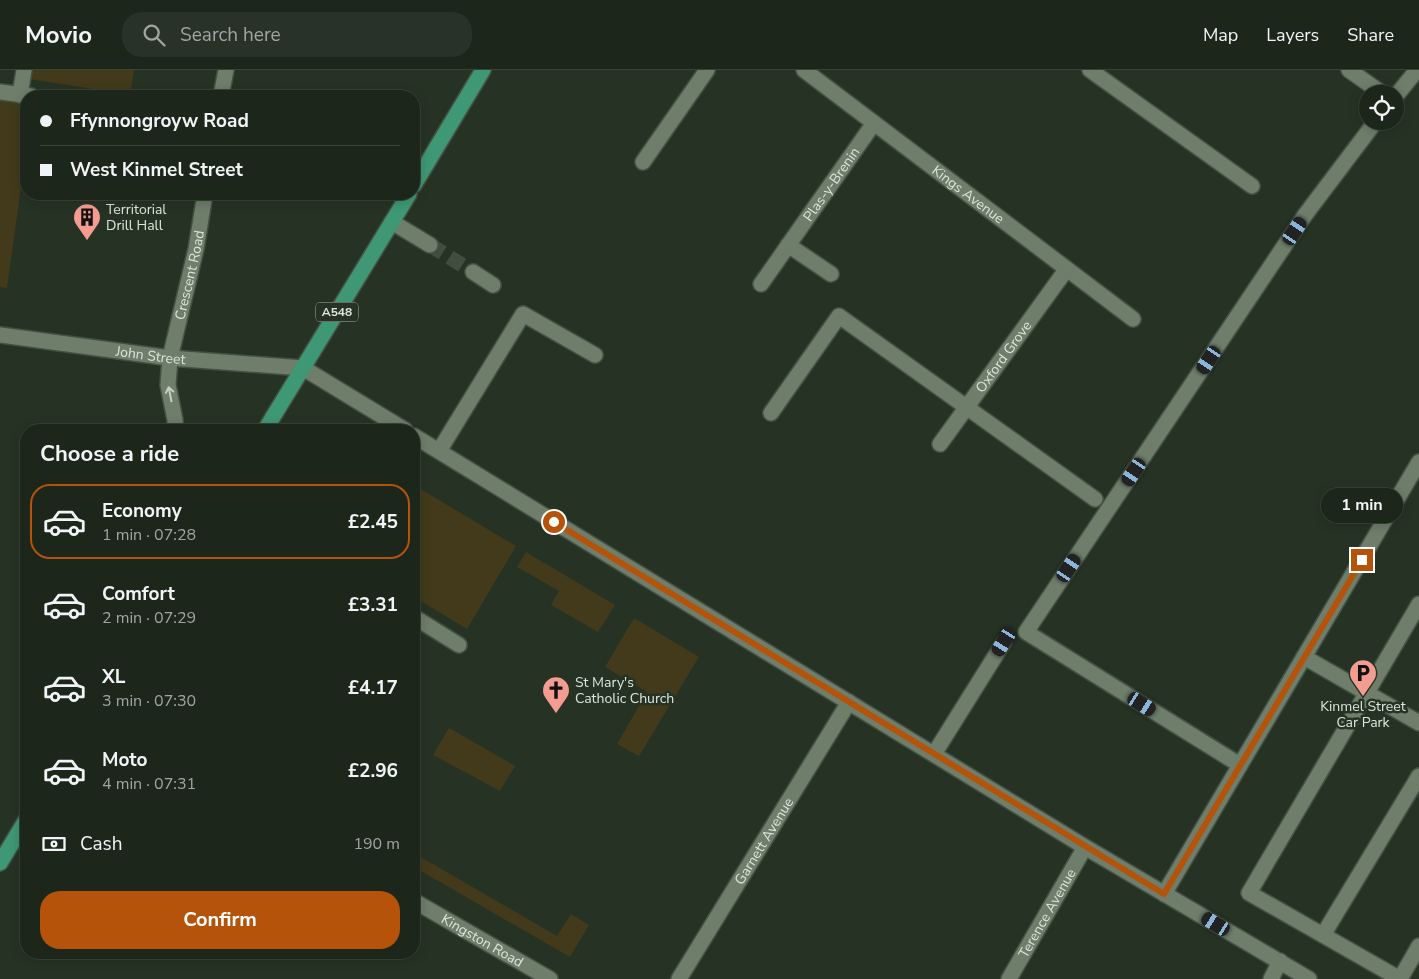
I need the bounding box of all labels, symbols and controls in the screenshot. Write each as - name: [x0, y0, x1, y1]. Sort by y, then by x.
- search box: [122, 12, 472, 57]
- text: Movio: [25, 19, 92, 51]
- icon: search: [140, 21, 168, 49]
- text: Search here: [180, 22, 281, 48]
- text: Map: [1203, 23, 1238, 47]
- text: Layers: [1266, 23, 1319, 47]
- text: Share: [1347, 23, 1394, 47]
- map controls: [1359, 85, 1404, 130]
- button: locate: [1359, 85, 1404, 130]
- text: Ffynnongroyw Road: [70, 108, 249, 134]
- street label: Plas-y-Brenin: [798, 143, 864, 225]
- text: West Kinmel Street: [70, 157, 243, 183]
- street label: Kings Avenue: [928, 161, 1008, 228]
- place label: Territorial Drill Hall: [106, 200, 167, 235]
- building icon: Territorial Drill Hall: [72, 202, 102, 241]
- car: [1280, 214, 1309, 248]
- street label: Crescent Road: [170, 229, 208, 322]
- road number: A548: [316, 302, 358, 322]
- street label: Oxford Grove: [971, 317, 1036, 396]
- street label: John Street: [114, 341, 186, 369]
- car: [1194, 343, 1223, 377]
- one-way arrow: [164, 386, 174, 402]
- text: Choose a ride: [40, 439, 179, 469]
- car: [1119, 455, 1148, 489]
- callout: 1 min: [1321, 488, 1403, 522]
- text: 1 min: [1341, 494, 1383, 516]
- text: Economy: [102, 498, 182, 524]
- icon: car: [42, 499, 87, 544]
- text: £2.45: [348, 509, 398, 535]
- route start: [543, 511, 565, 533]
- text: 1 min · 07:28: [102, 524, 196, 546]
- route end: [1351, 549, 1373, 571]
- car: [1054, 551, 1083, 585]
- text: Comfort: [102, 581, 175, 607]
- icon: car: [42, 582, 87, 627]
- text: £3.31: [348, 592, 398, 618]
- text: 2 min · 07:29: [102, 607, 196, 629]
- car: [989, 625, 1018, 659]
- parking icon: Kinmel Street Car Park: [1348, 658, 1378, 697]
- text: XL: [102, 664, 125, 690]
- icon: car: [42, 665, 87, 710]
- place label: St Mary's Catholic Church: [575, 673, 674, 708]
- text: £4.17: [348, 675, 398, 701]
- church icon: St Mary's Catholic Church: [541, 675, 571, 714]
- text: 3 min · 07:30: [102, 690, 196, 712]
- car: [1125, 690, 1158, 718]
- place label: Kinmel Street Car Park: [1320, 697, 1406, 732]
- text: Moto: [102, 747, 148, 773]
- icon: car: [42, 748, 87, 793]
- text: £2.96: [348, 758, 398, 784]
- text: 4 min · 07:31: [102, 773, 196, 795]
- street label: Garnett Avenue: [730, 794, 798, 888]
- icon: cash: [40, 830, 68, 858]
- text: Cash: [80, 831, 122, 857]
- text: 190 m: [353, 833, 400, 855]
- street label: Terence Avenue: [1014, 865, 1080, 961]
- button: Confirm: [40, 891, 400, 949]
- street label: Kingston Road: [438, 909, 527, 971]
- car: [1199, 910, 1232, 938]

